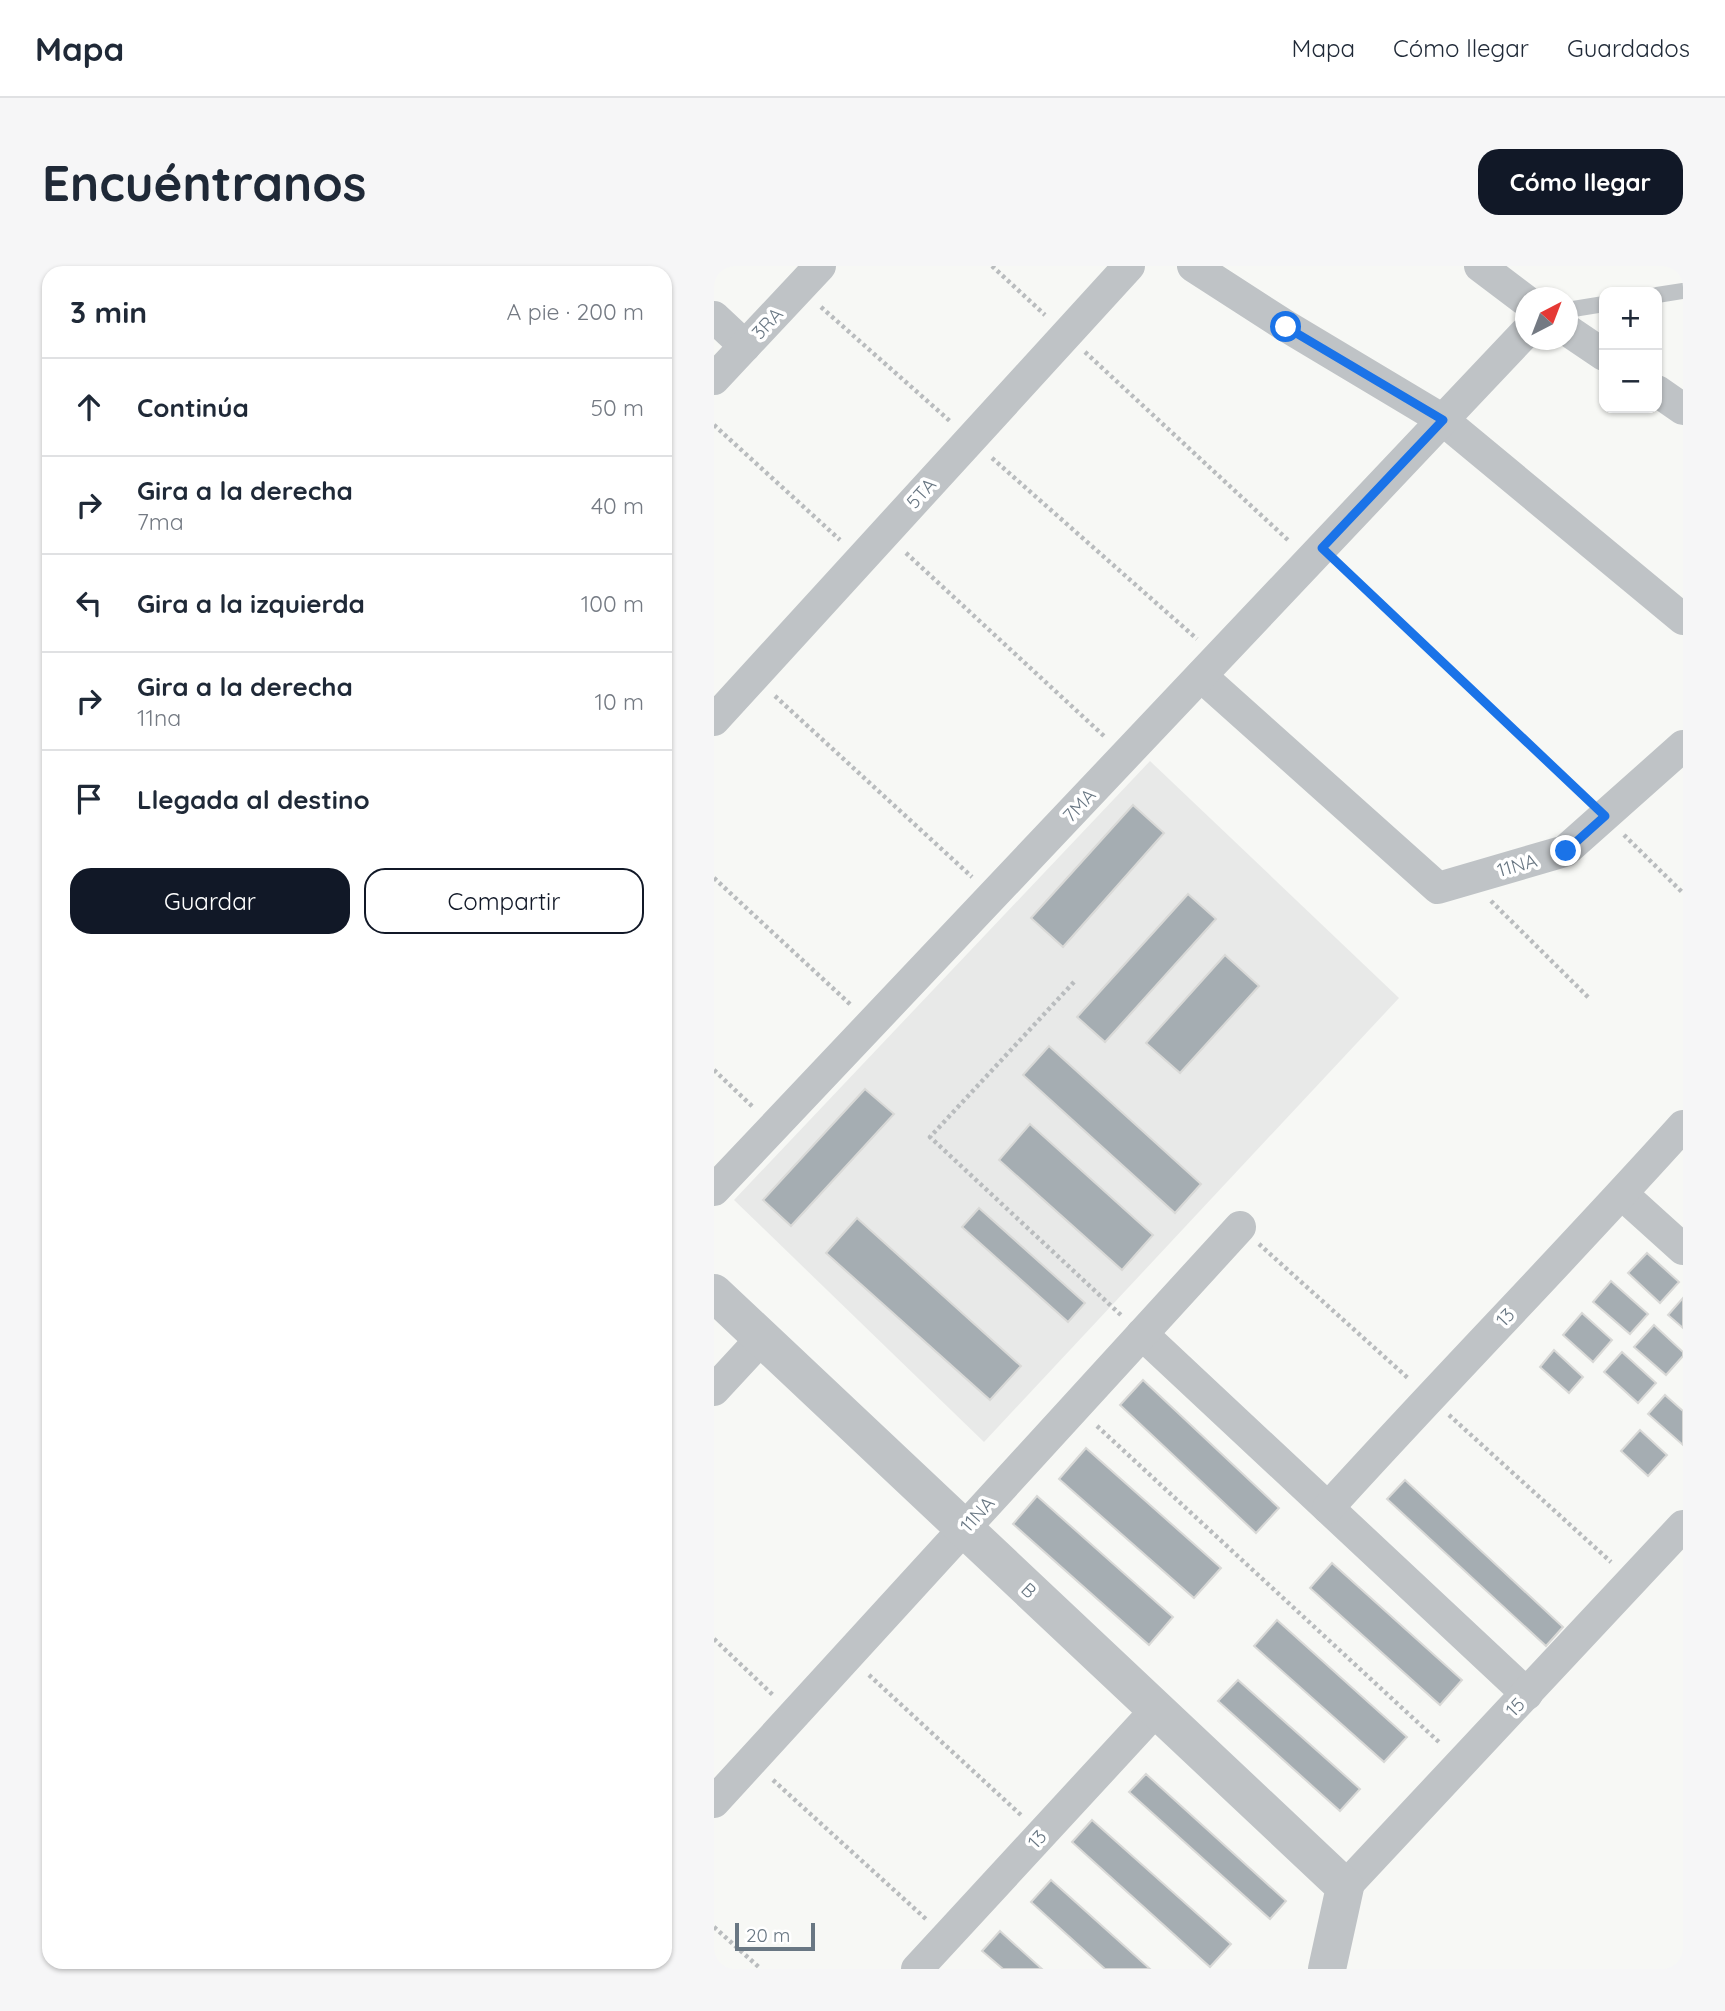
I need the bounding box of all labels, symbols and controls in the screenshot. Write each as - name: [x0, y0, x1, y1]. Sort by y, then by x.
- text: Mapa: [35, 28, 124, 69]
- text: Mapa: [1292, 33, 1355, 63]
- text: Cómo llegar: [1393, 33, 1529, 63]
- text: Guardados: [1567, 33, 1690, 63]
- button: Cómo llegar: [1478, 149, 1683, 215]
- text: Encuéntranos: [42, 152, 366, 213]
- north arrow: [1515, 287, 1578, 350]
- map controls: [1599, 287, 1662, 413]
- button: +: [1599, 287, 1662, 350]
- text: 3 min: [70, 293, 147, 331]
- text: A pie · 200 m: [507, 297, 644, 326]
- street label: 3RA: [746, 302, 788, 344]
- route start: [1270, 311, 1301, 342]
- button: −: [1599, 350, 1662, 413]
- icon: ahead: [70, 388, 108, 426]
- text: Continúa: [137, 391, 249, 424]
- text: 50 m: [591, 393, 644, 422]
- street label: 5TA: [901, 473, 941, 513]
- text: Gira a la derecha: [137, 474, 353, 507]
- icon: right: [70, 486, 108, 524]
- text: 40 m: [591, 491, 644, 520]
- text: 7ma: [137, 507, 184, 536]
- icon: left: [70, 584, 108, 622]
- text: Gira a la izquierda: [137, 587, 365, 620]
- text: 100 m: [581, 589, 644, 618]
- text: Gira a la derecha: [137, 670, 353, 703]
- icon: right: [70, 682, 108, 720]
- text: 10 m: [595, 687, 644, 716]
- text: 11na: [137, 703, 181, 732]
- icon: arrive: [70, 780, 108, 818]
- text: Llegada al destino: [137, 783, 370, 816]
- street label: 7MA: [1057, 783, 1101, 827]
- route end: [1550, 835, 1581, 866]
- street label: 11NA: [1494, 848, 1540, 882]
- button: Guardar: [70, 868, 350, 934]
- button: Compartir: [364, 868, 644, 934]
- street label: 13: [1490, 1303, 1520, 1331]
- street label: 11NA: [955, 1491, 999, 1537]
- street label: B: [1016, 1577, 1042, 1603]
- street label: 15: [1500, 1692, 1530, 1722]
- street label: 13: [1022, 1825, 1052, 1853]
- scale bar: [735, 1920, 816, 1952]
- text: 20 m: [746, 1923, 790, 1947]

